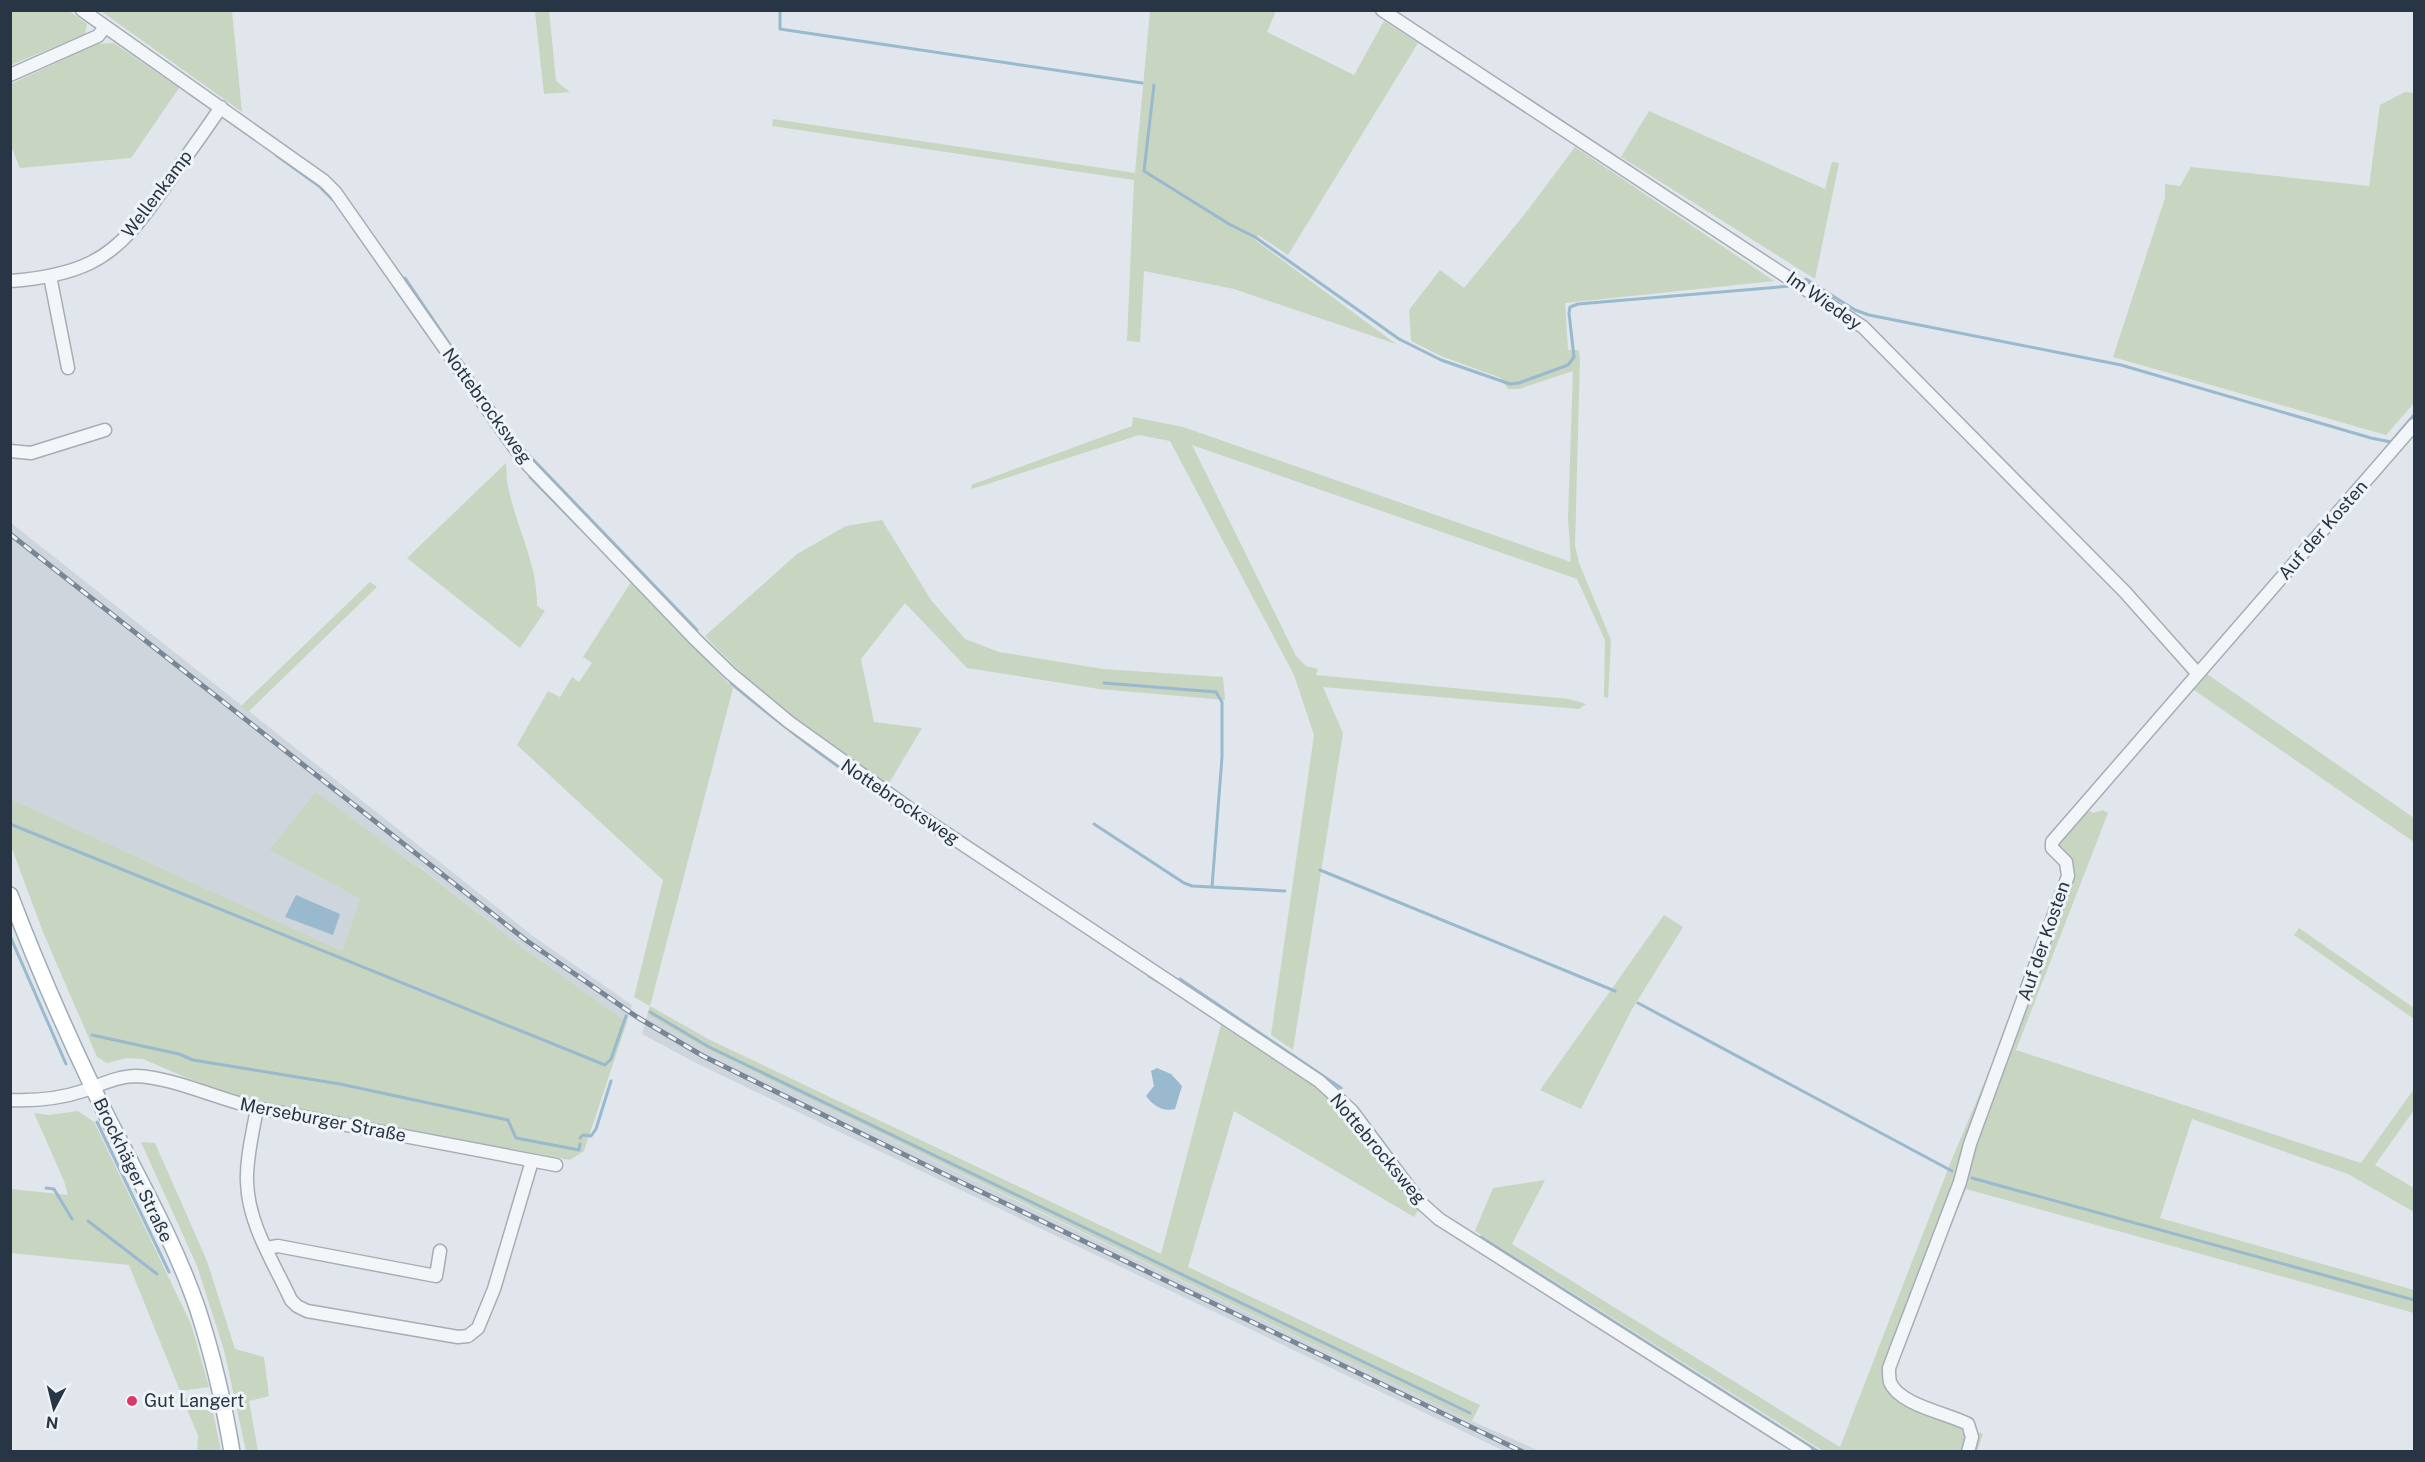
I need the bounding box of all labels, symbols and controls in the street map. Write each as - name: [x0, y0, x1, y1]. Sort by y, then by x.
- street label: Wellenkamp: [117, 146, 196, 241]
- street label: Im Wiedey: [1783, 267, 1866, 334]
- street label: Nottebrocksweg: [438, 344, 536, 468]
- street label: Auf der Kosten: [2274, 476, 2371, 584]
- street label: Nottebrocksweg: [837, 754, 963, 849]
- street label: Auf der Kosten: [2013, 878, 2074, 1003]
- street label: Nottebrocksweg: [1326, 1089, 1431, 1208]
- street label: Merseburger Straße: [238, 1093, 408, 1146]
- street label: Brockhäger Straße: [89, 1094, 178, 1245]
- north arrow: [24, 1378, 84, 1438]
- place label: Gut Langert: [144, 1390, 244, 1411]
- marker: Gut Langert: [125, 1394, 139, 1408]
- text: N: [45, 1412, 60, 1433]

